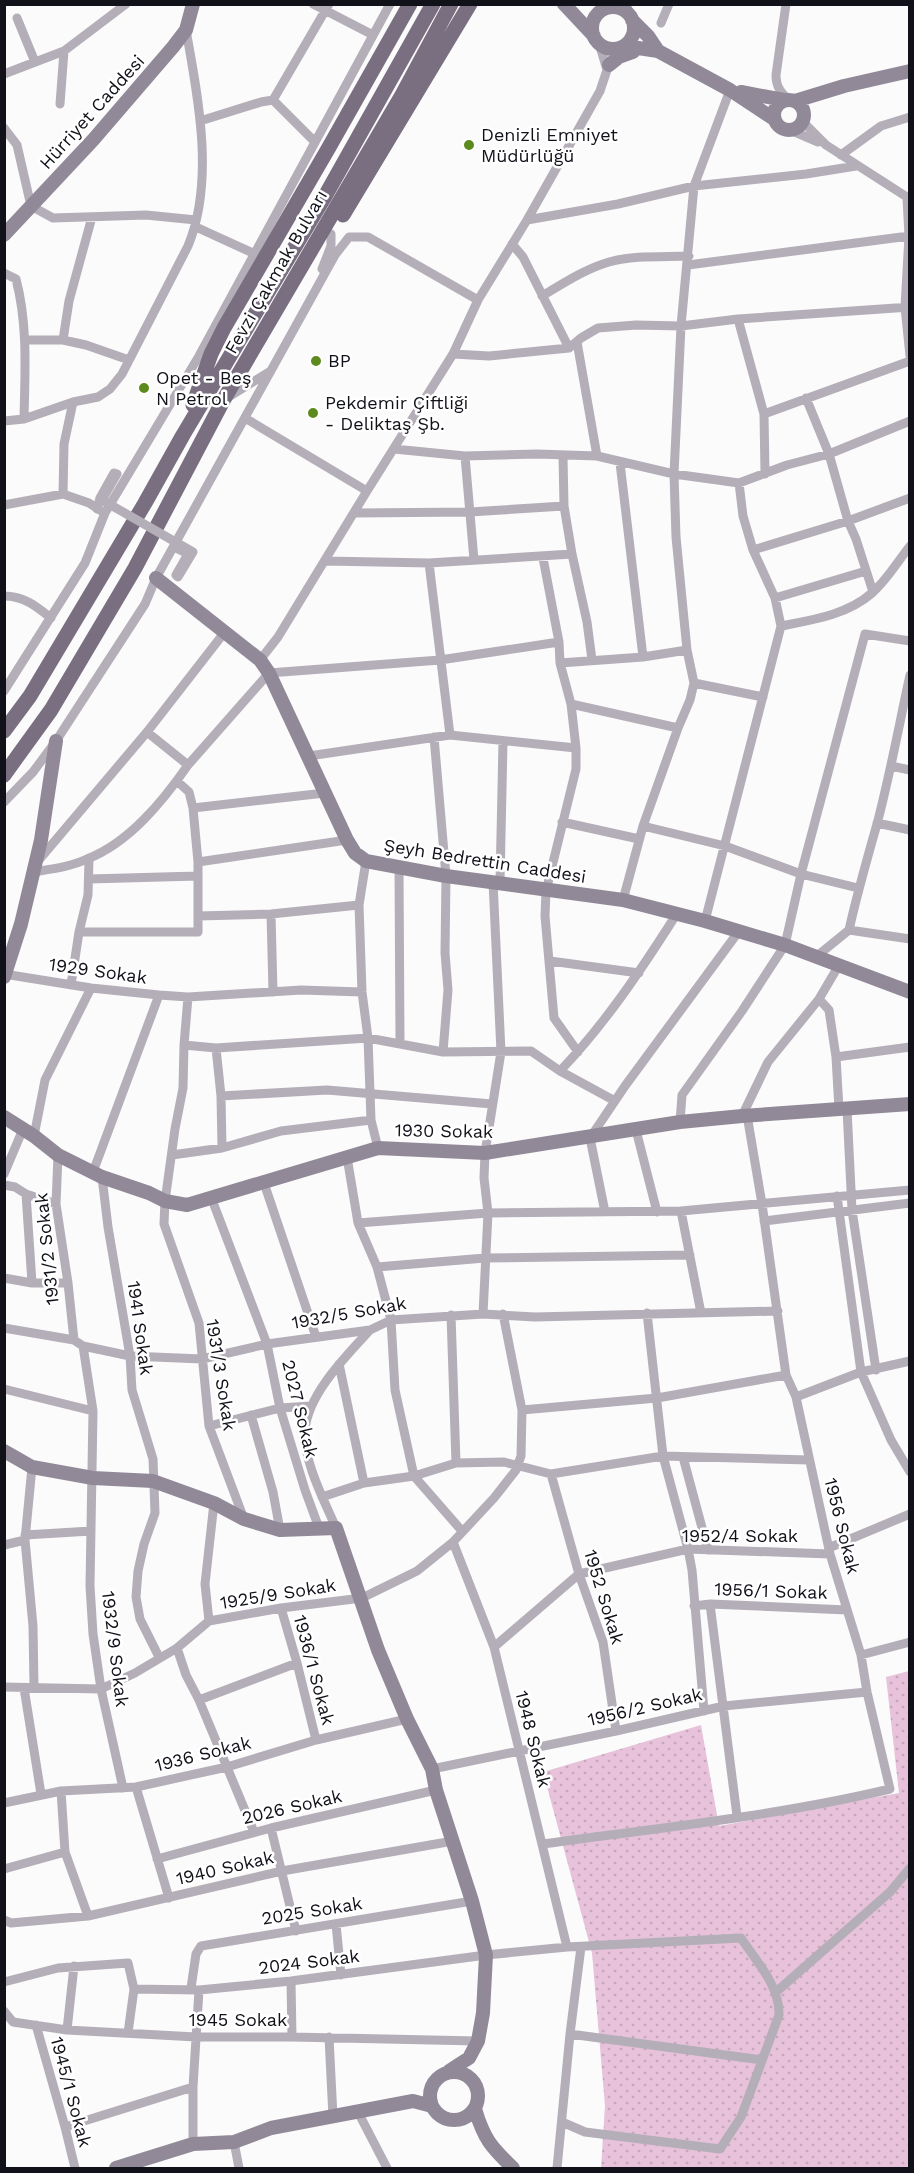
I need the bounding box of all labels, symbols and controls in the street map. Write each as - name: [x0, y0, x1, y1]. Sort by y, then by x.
- street label: Hürriyet Caddesi: [35, 50, 148, 173]
- place label: Denizli Emniyet Müdürlüğü: [481, 124, 618, 166]
- marker: Denizli Emniyet Müdürlüğü: [462, 138, 476, 152]
- street label: Fevzi Çakmak Bulvarı: [220, 186, 331, 357]
- place label: BP: [328, 350, 351, 371]
- marker: BP: [309, 354, 323, 368]
- place label: Opet - Beş N Petrol: [156, 367, 251, 409]
- marker: Opet - Beş N Petrol: [137, 381, 151, 395]
- place label: Pekdemir Çiftliği - Deliktaş Şb.: [325, 392, 468, 434]
- marker: Pekdemir Çiftliği - Deliktaş Şb.: [306, 406, 320, 420]
- street label: Şeyh Bedrettin Caddesi: [382, 834, 588, 887]
- street label: 1929 Sokak: [48, 953, 148, 988]
- street label: 1930 Sokak: [395, 1119, 493, 1142]
- street label: 1931/2 Sokak: [30, 1192, 63, 1306]
- street label: 1941 Sokak: [124, 1280, 157, 1376]
- street label: 1932/5 Sokak: [290, 1292, 408, 1333]
- street label: 1931/3 Sokak: [202, 1318, 241, 1432]
- street label: 2027 Sokak: [278, 1358, 323, 1460]
- street label: 1956 Sokak: [820, 1476, 865, 1576]
- street label: 1952/4 Sokak: [682, 1525, 798, 1546]
- street label: 1952 Sokak: [580, 1547, 629, 1647]
- street label: 1925/9 Sokak: [219, 1574, 337, 1613]
- street label: 1956/1 Sokak: [714, 1578, 828, 1603]
- street label: 1932/9 Sokak: [98, 1590, 133, 1708]
- street label: 1936/1 Sokak: [290, 1613, 339, 1727]
- street label: 1956/2 Sokak: [586, 1683, 704, 1730]
- street label: 1948 Sokak: [511, 1688, 556, 1790]
- street label: 1936 Sokak: [153, 1731, 253, 1776]
- street label: 2026 Sokak: [240, 1785, 344, 1828]
- street label: 1940 Sokak: [174, 1846, 276, 1889]
- street label: 2025 Sokak: [260, 1892, 364, 1929]
- street label: 2024 Sokak: [257, 1945, 361, 1978]
- street label: 1945 Sokak: [189, 2009, 287, 2030]
- street label: 1945/1 Sokak: [47, 2034, 96, 2149]

